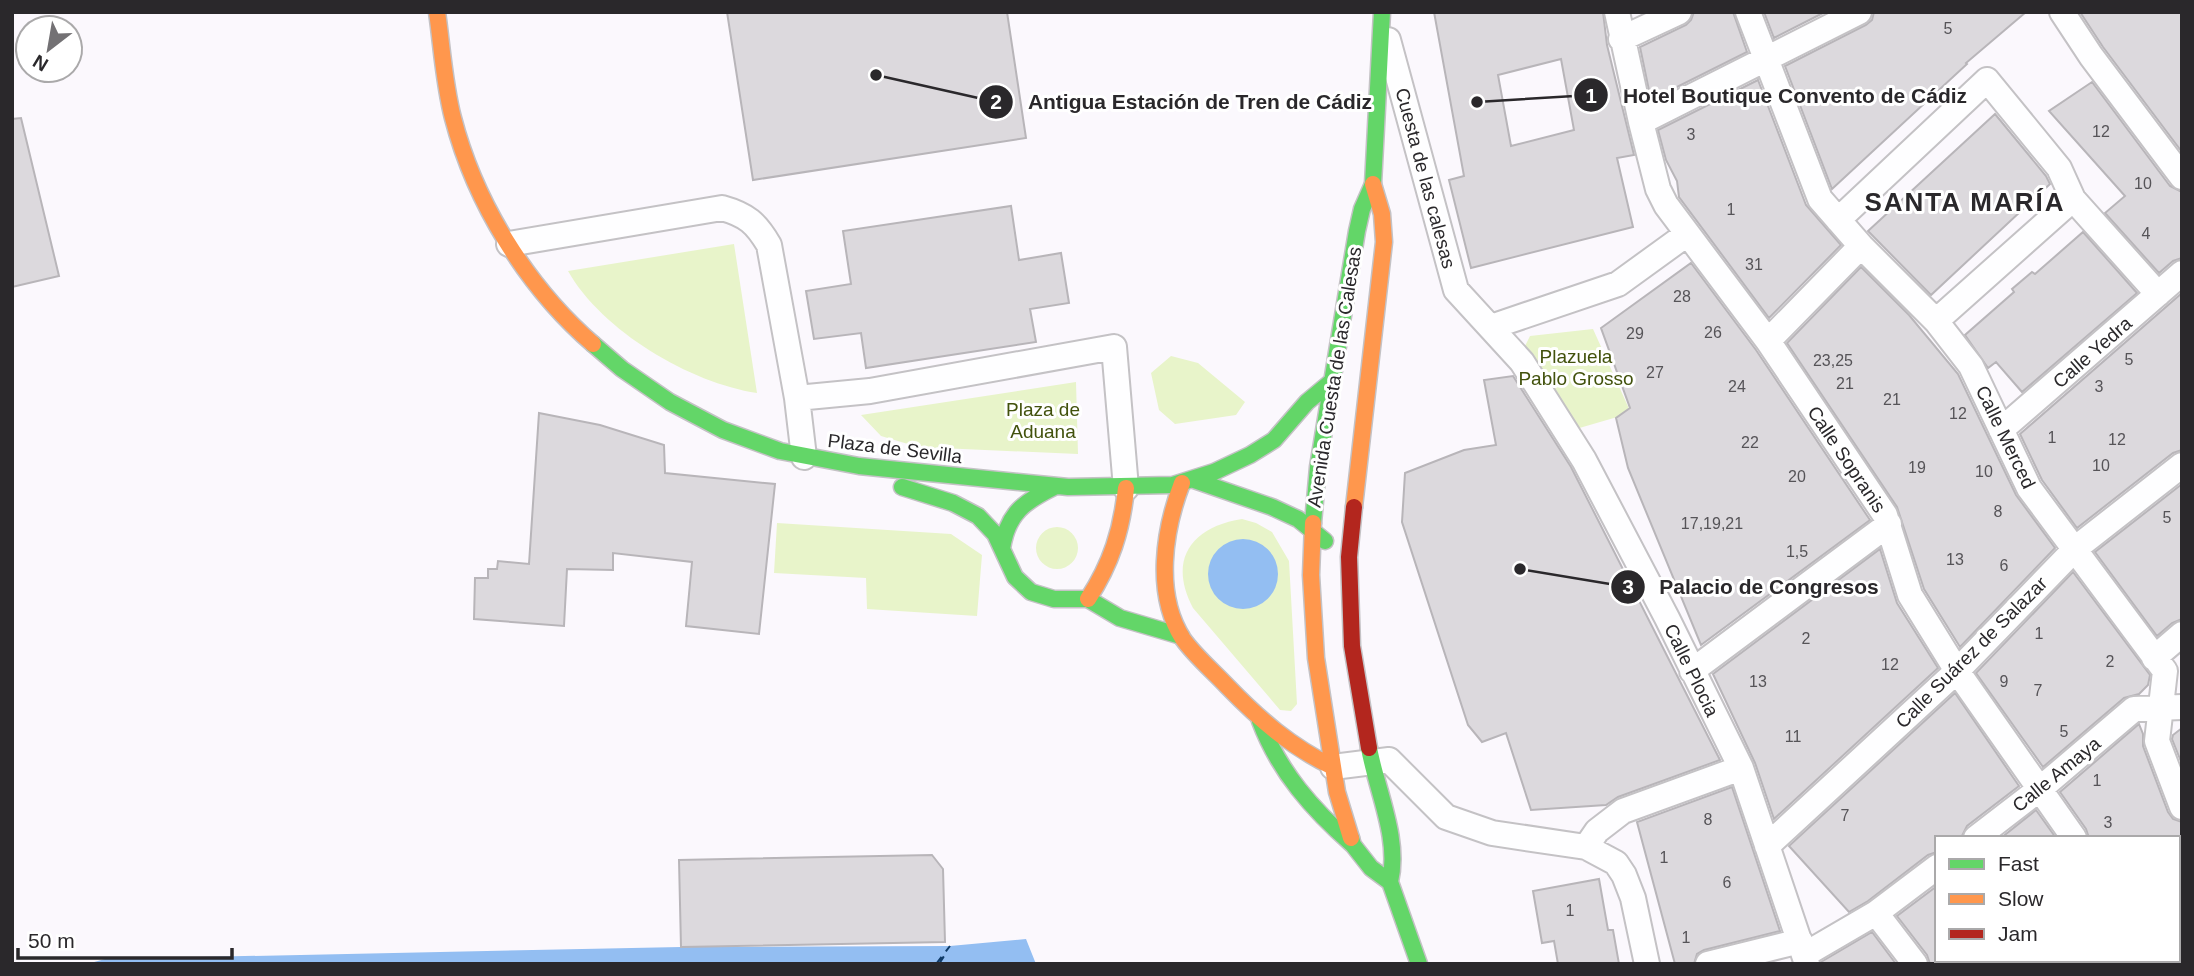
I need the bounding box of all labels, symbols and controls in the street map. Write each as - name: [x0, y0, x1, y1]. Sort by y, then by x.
- north arrow: [14, 14, 84, 84]
- house number: 5: [1944, 20, 1953, 37]
- text: N: [29, 51, 52, 76]
- callout: Hotel Boutique Convento de Cádiz: [1574, 74, 1981, 116]
- callout: Antigua Estación de Tren de Cádiz: [979, 81, 1386, 123]
- text: 1: [1585, 84, 1597, 107]
- text: Hotel Boutique Convento de Cádiz: [1623, 84, 1967, 107]
- street label: Cuesta de las calesas: [1391, 86, 1460, 271]
- text: 2: [990, 90, 1002, 113]
- text: Antigua Estación de Tren de Cádiz: [1028, 90, 1372, 113]
- house number: 12: [2092, 123, 2110, 140]
- house number: 3: [1687, 126, 1696, 143]
- house number: 10: [2134, 175, 2152, 192]
- district label: SANTA MARÍA: [1864, 187, 2066, 217]
- house number: 1: [1727, 201, 1736, 218]
- house number: 4: [2142, 225, 2151, 242]
- street label: Avenida Cuesta de las Calesas: [1303, 245, 1365, 509]
- house number: 31: [1745, 256, 1763, 273]
- house number: 28: [1673, 288, 1691, 305]
- street label: Calle Yedra: [2049, 312, 2136, 392]
- house number: 26: [1704, 324, 1722, 341]
- house number: 29: [1626, 325, 1644, 342]
- park label: Plazuela Pablo Grosso: [1518, 346, 1634, 389]
- house number: 5: [2125, 351, 2134, 368]
- house number: 23,25: [1813, 352, 1853, 369]
- house number: 27: [1646, 364, 1664, 381]
- house number: 21: [1836, 375, 1854, 392]
- house number: 24: [1728, 378, 1746, 395]
- house number: 3: [2095, 378, 2104, 395]
- street label: Calle Merced: [1972, 382, 2040, 492]
- house number: 21: [1883, 391, 1901, 408]
- park label: Plaza de Aduana: [1006, 399, 1080, 442]
- street label: Calle Sopranis: [1803, 402, 1890, 516]
- house number: 12: [1949, 405, 1967, 422]
- house number: 1: [2048, 429, 2057, 446]
- street label: Plaza de Sevilla: [827, 430, 964, 467]
- house number: 12: [2108, 431, 2126, 448]
- house number: 22: [1741, 434, 1759, 451]
- house number: 10: [2092, 457, 2110, 474]
- house number: 19: [1908, 459, 1926, 476]
- house number: 10: [1975, 463, 1993, 480]
- house number: 20: [1788, 468, 1806, 485]
- house number: 8: [1994, 503, 2003, 520]
- house number: 5: [2163, 509, 2172, 526]
- house number: 17,19,21: [1681, 515, 1743, 532]
- house number: 1,5: [1786, 543, 1808, 560]
- house number: 13: [1946, 551, 1964, 568]
- house number: 6: [2000, 557, 2009, 574]
- callout: Palacio de Congresos: [1610, 566, 1893, 608]
- street label: Calle Suárez de Salazar: [1891, 572, 2052, 732]
- text: 3: [1622, 575, 1634, 598]
- text: Palacio de Congresos: [1659, 575, 1879, 598]
- street label: Calle Plocia: [1660, 621, 1723, 720]
- house number: 1: [2035, 625, 2044, 642]
- house number: 2: [1802, 630, 1811, 647]
- house number: 2: [2106, 653, 2115, 670]
- house number: 12: [1881, 656, 1899, 673]
- house number: 13: [1749, 673, 1767, 690]
- house number: 9: [2000, 673, 2009, 690]
- house number: 7: [2034, 682, 2043, 699]
- house number: 5: [2060, 723, 2069, 740]
- house number: 11: [1785, 728, 1801, 745]
- street label: Calle Amaya: [2008, 732, 2105, 816]
- house number: 1: [2093, 772, 2102, 789]
- house number: 7: [1841, 807, 1850, 824]
- house number: 8: [1704, 811, 1713, 828]
- house number: 3: [2104, 814, 2113, 831]
- legend: [1935, 836, 2180, 962]
- house number: 1: [1660, 849, 1669, 866]
- text: Fast: [1998, 852, 2039, 875]
- house number: 6: [1723, 874, 1732, 891]
- text: Slow: [1998, 887, 2044, 910]
- house number: 1: [1566, 902, 1575, 919]
- scale bar: [18, 916, 231, 960]
- text: Jam: [1998, 922, 2038, 945]
- text: 50 m: [28, 929, 75, 952]
- house number: 1: [1682, 929, 1691, 946]

